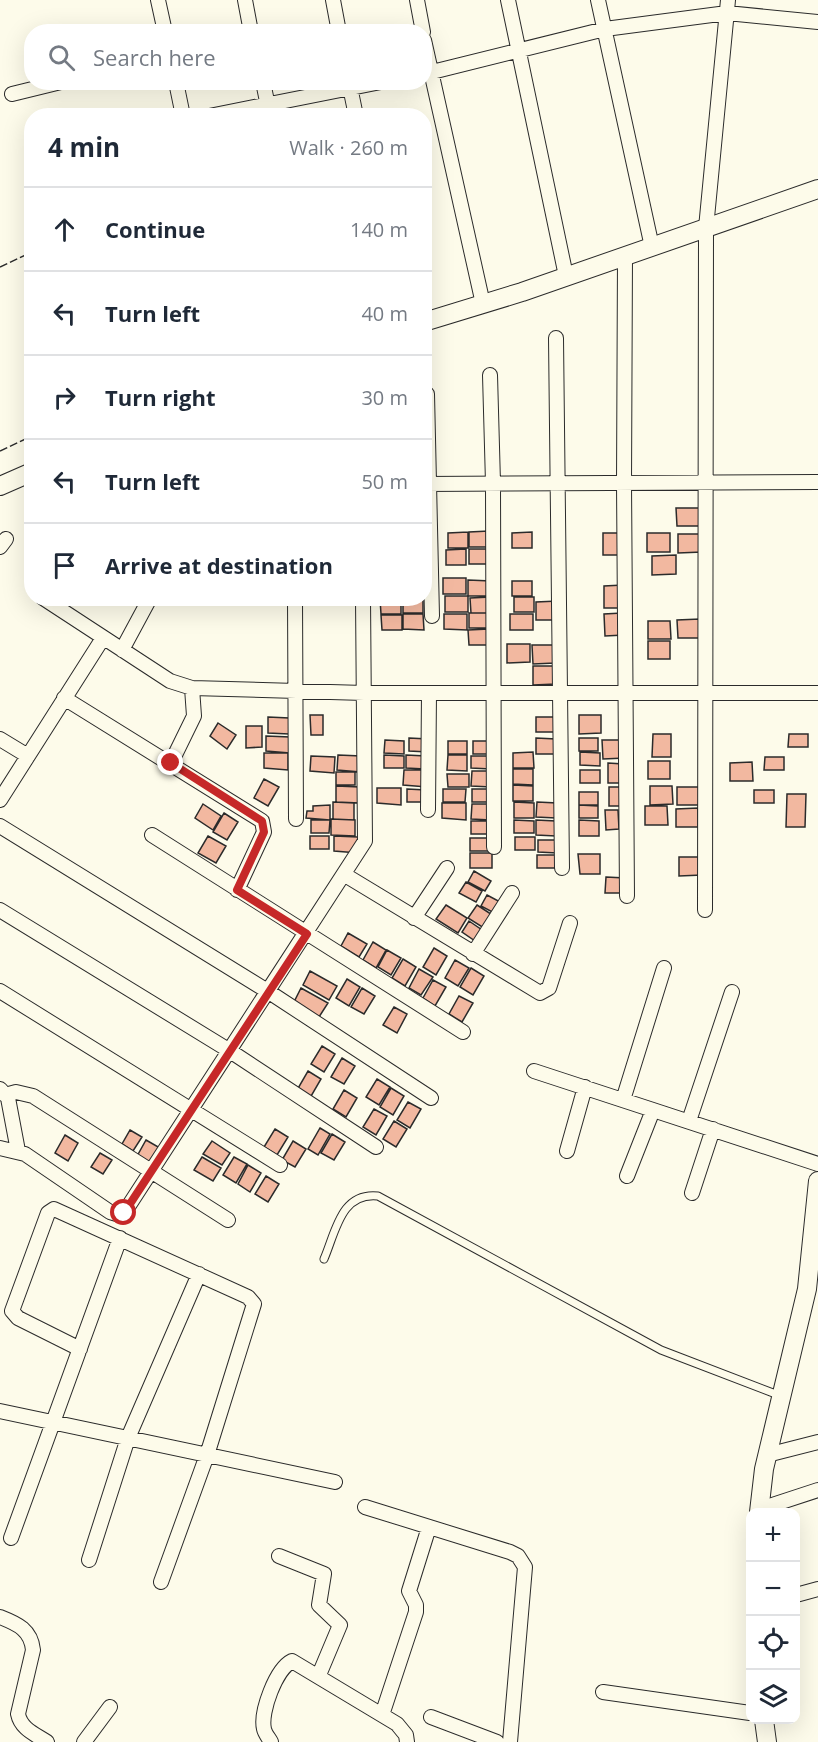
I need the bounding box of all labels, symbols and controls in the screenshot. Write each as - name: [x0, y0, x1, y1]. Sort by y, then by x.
- search box: [24, 24, 432, 90]
- icon: search: [45, 41, 78, 74]
- text: Search here: [93, 42, 216, 72]
- text: 4 min: [48, 129, 120, 165]
- text: Walk · 260 m: [289, 134, 408, 161]
- icon: ahead: [48, 213, 81, 246]
- text: Continue: [105, 214, 205, 244]
- text: 140 m: [350, 216, 408, 243]
- icon: left: [48, 297, 81, 330]
- text: Turn left: [105, 298, 200, 328]
- text: 40 m: [361, 300, 408, 327]
- icon: right: [48, 381, 81, 414]
- text: Turn right: [105, 382, 216, 412]
- text: 30 m: [361, 384, 408, 411]
- icon: left: [48, 465, 81, 498]
- text: Turn left: [105, 466, 200, 496]
- text: 50 m: [361, 468, 408, 495]
- icon: arrive: [48, 549, 81, 582]
- text: Arrive at destination: [105, 550, 333, 580]
- route end: [157, 749, 183, 775]
- route start: [110, 1199, 136, 1225]
- map controls: [746, 1508, 800, 1724]
- button: +: [746, 1508, 800, 1562]
- button: −: [746, 1562, 800, 1616]
- button: locate: [746, 1616, 800, 1670]
- button: layers: [746, 1670, 800, 1724]

